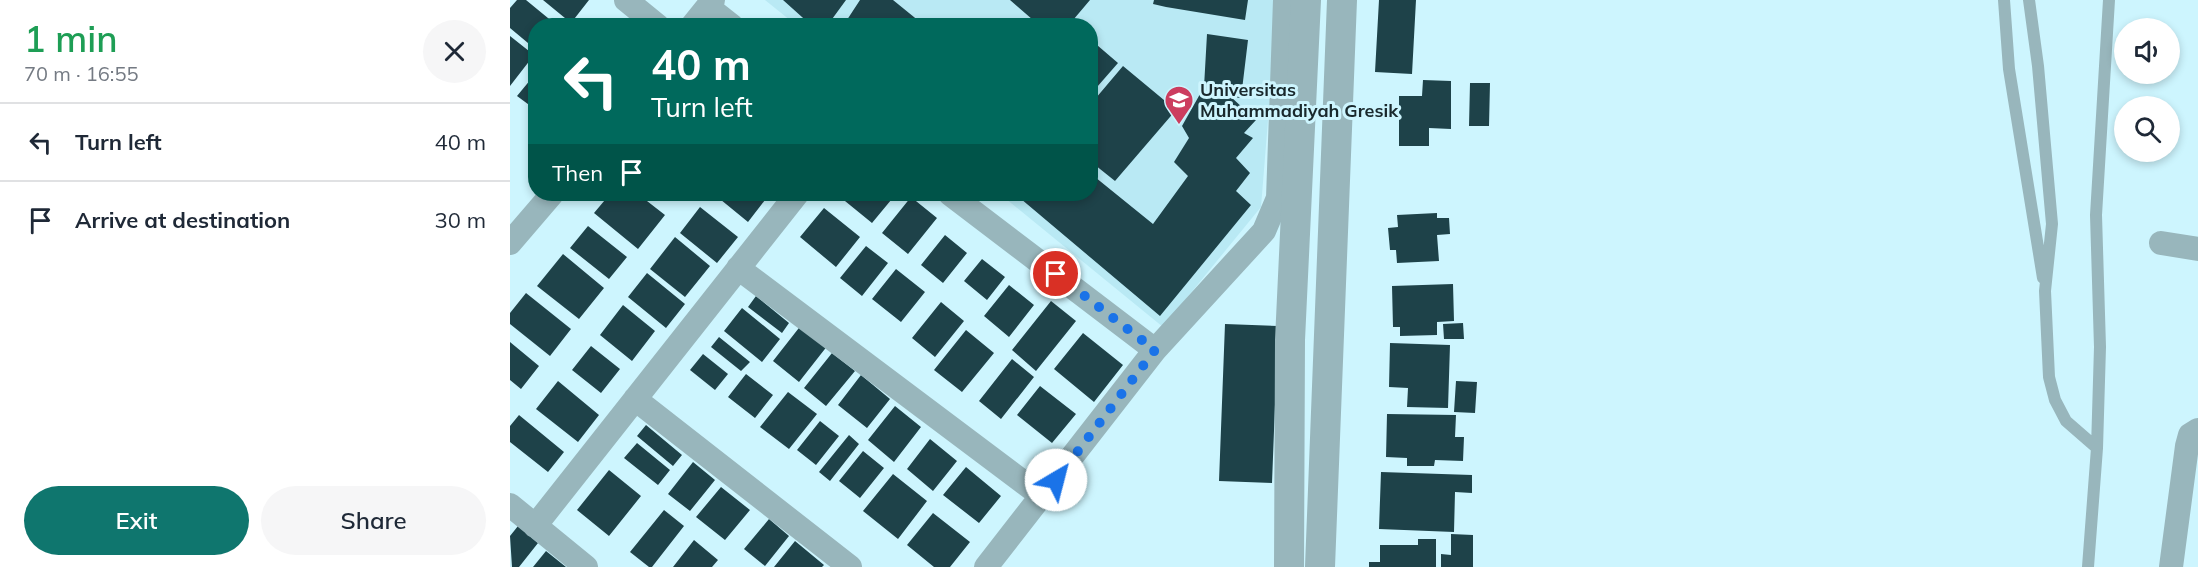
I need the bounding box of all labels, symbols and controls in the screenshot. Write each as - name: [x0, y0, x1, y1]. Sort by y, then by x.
- text: 1 min: [24, 16, 118, 61]
- map controls: [2114, 18, 2180, 162]
- button: sound: [2114, 18, 2180, 84]
- button: close: [423, 20, 486, 83]
- text: 40 m: [651, 38, 751, 91]
- icon: left: [552, 42, 630, 120]
- text: 70 m · 16:55: [24, 61, 138, 86]
- place label: Universitas Muhammadiyah Gresik: [1200, 78, 1399, 122]
- school or university icon: Universitas Muhammadiyah Gresik: [1163, 84, 1195, 126]
- text: Turn left: [651, 90, 753, 124]
- button: search: [2114, 96, 2180, 162]
- icon: left: [24, 126, 57, 159]
- text: Turn left: [75, 128, 162, 156]
- text: 40 m: [435, 128, 486, 156]
- icon: arrive: [615, 156, 648, 189]
- text: Then: [552, 159, 603, 187]
- icon: arrive: [24, 204, 57, 237]
- text: Arrive at destination: [75, 206, 290, 234]
- text: 30 m: [435, 206, 486, 234]
- pin: [1030, 248, 1081, 299]
- icon: arrive: [1039, 257, 1072, 290]
- position arrow: [1024, 448, 1088, 512]
- button: Exit: [24, 486, 249, 555]
- button: Share: [261, 486, 486, 555]

